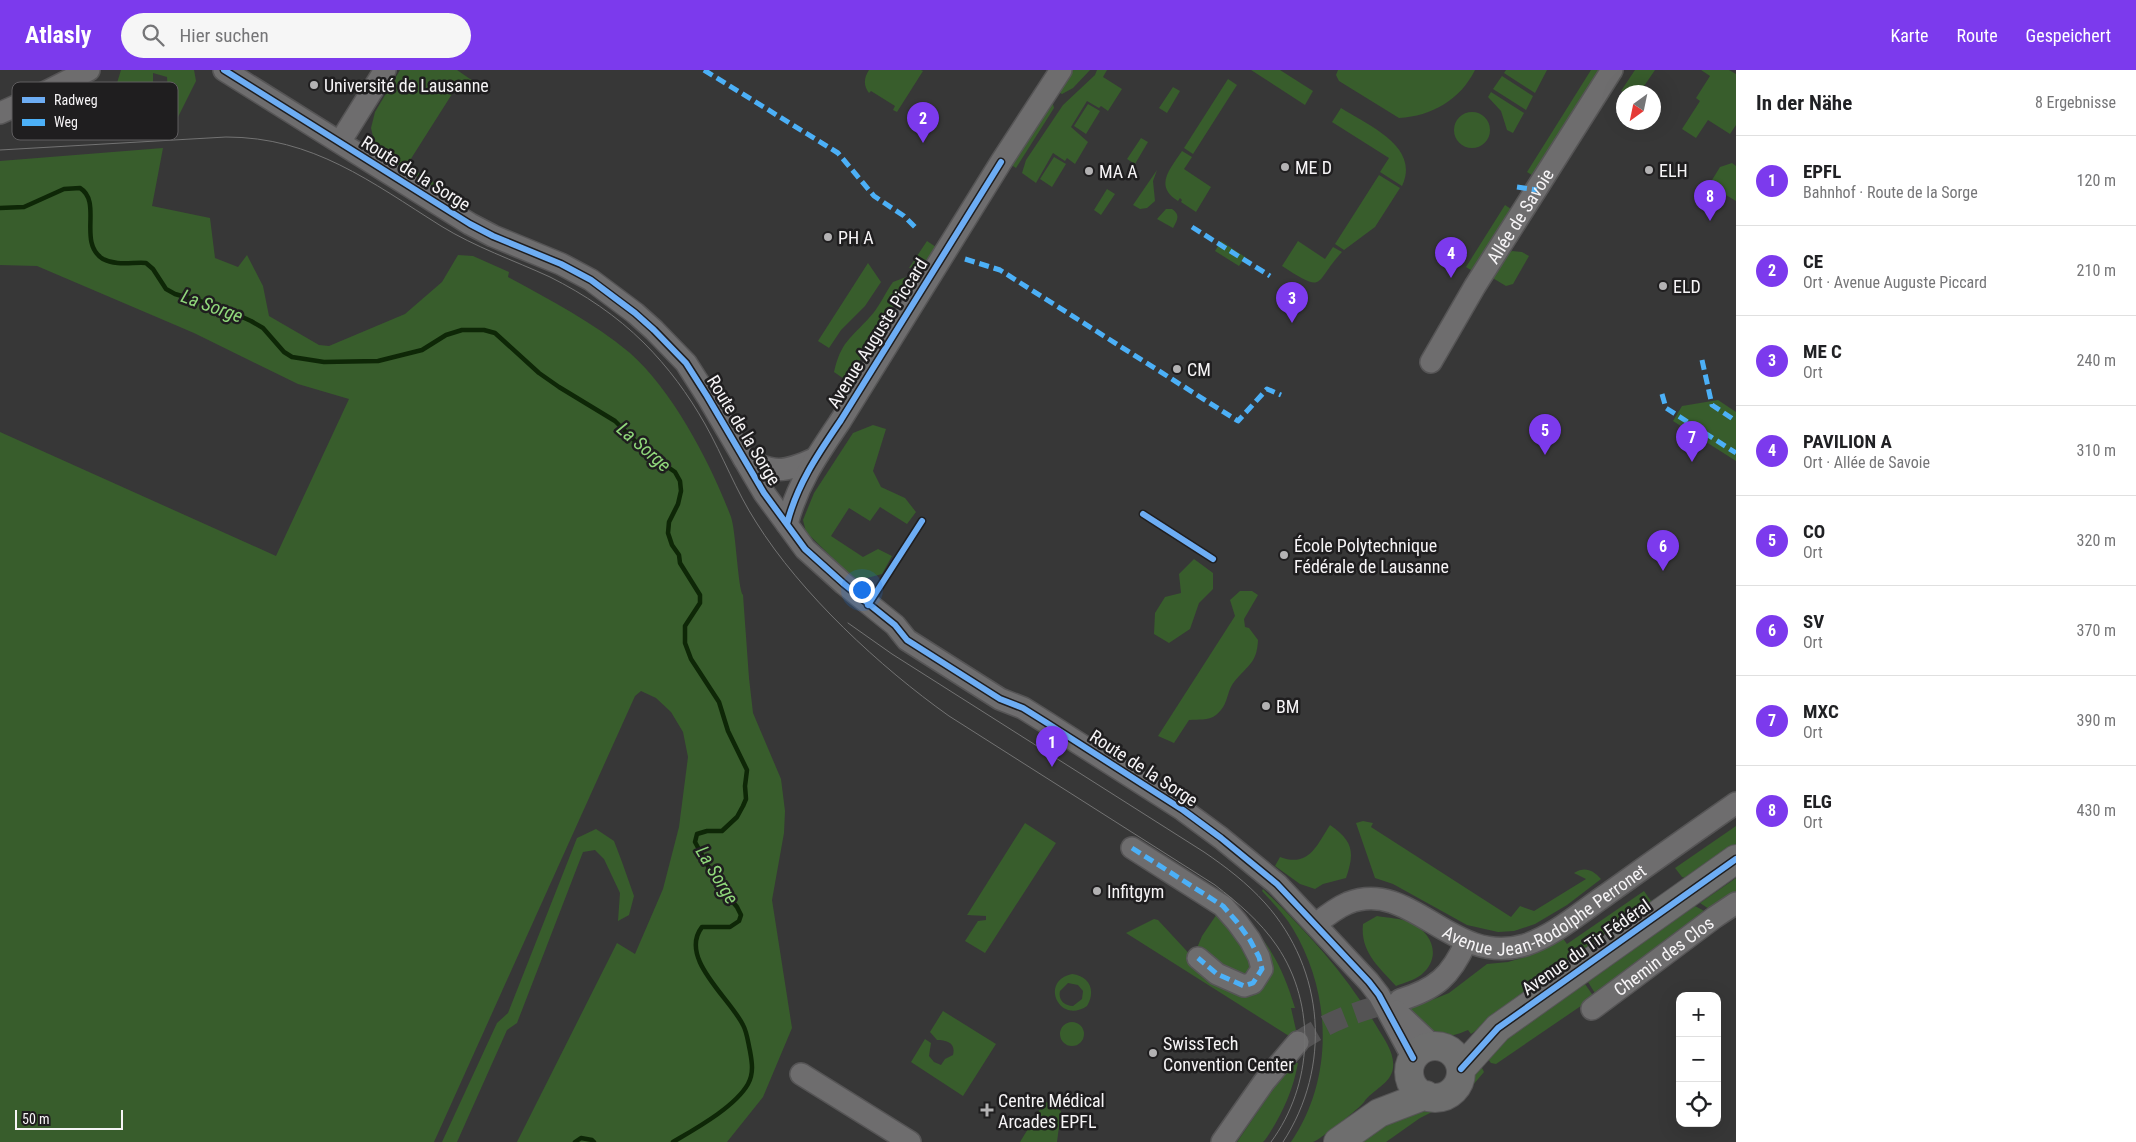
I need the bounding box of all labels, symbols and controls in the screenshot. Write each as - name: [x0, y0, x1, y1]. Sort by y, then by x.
- search box: [121, 13, 471, 58]
- text: Atlasly: [25, 21, 91, 49]
- icon: search: [139, 21, 167, 49]
- text: Hier suchen: [179, 24, 269, 47]
- text: Karte: [1890, 25, 1929, 46]
- text: Route: [1957, 25, 1998, 46]
- text: Gespeichert: [2026, 25, 2111, 46]
- place label: Université de Lausanne: [324, 75, 489, 96]
- marker: Université de Lausanne: [308, 79, 320, 91]
- legend: [12, 82, 178, 140]
- north arrow: [1616, 85, 1661, 130]
- text: In der Nähe: [1756, 91, 1852, 115]
- text: Radweg: [54, 92, 98, 108]
- text: 8 Ergebnisse: [2035, 93, 2116, 112]
- pin: 2: [907, 102, 939, 143]
- text: Weg: [54, 114, 78, 130]
- street label: Route de la Sorge: [358, 131, 474, 215]
- place label: ME D: [1295, 157, 1332, 178]
- place label: ELH: [1659, 160, 1688, 181]
- text: EPFL: [1803, 160, 1841, 183]
- place label: MA A: [1099, 161, 1138, 182]
- marker: ME D: [1279, 161, 1291, 173]
- street label: Allée de Savoie: [1482, 164, 1557, 267]
- marker: ELH: [1643, 164, 1655, 176]
- marker: MA A: [1083, 165, 1095, 177]
- text: 1: [1768, 171, 1776, 190]
- text: 120 m: [2077, 171, 2116, 190]
- pin: 8: [1694, 180, 1726, 221]
- text: Bahnhof · Route de la Sorge: [1803, 183, 1978, 202]
- place label: PH A: [838, 227, 874, 248]
- marker: PH A: [822, 231, 834, 243]
- pin: 4: [1435, 237, 1467, 278]
- text: CE: [1803, 250, 1823, 273]
- street label: Avenue Auguste Piccard: [822, 254, 932, 412]
- text: 2: [1768, 261, 1776, 280]
- text: 210 m: [2077, 261, 2116, 280]
- text: Ort · Avenue Auguste Piccard: [1803, 273, 1987, 292]
- place label: ELD: [1673, 276, 1701, 297]
- marker: ELD: [1657, 280, 1669, 292]
- pin: 3: [1276, 282, 1308, 323]
- water label: La Sorge: [178, 284, 246, 328]
- text: ME C: [1803, 340, 1842, 363]
- text: 3: [1768, 351, 1776, 370]
- text: 240 m: [2077, 351, 2116, 370]
- place label: CM: [1187, 359, 1211, 380]
- marker: CM: [1171, 363, 1183, 375]
- text: Ort: [1803, 363, 1823, 382]
- street label: Route de la Sorge: [703, 371, 785, 489]
- pin: 5: [1529, 414, 1561, 455]
- water label: La Sorge: [612, 417, 676, 477]
- pin: 7: [1676, 421, 1708, 462]
- text: PAVILION A: [1803, 430, 1892, 453]
- text: 4: [1768, 441, 1776, 460]
- text: 310 m: [2077, 441, 2116, 460]
- text: Ort · Allée de Savoie: [1803, 453, 1930, 472]
- text: CO: [1803, 520, 1825, 543]
- pin: 6: [1647, 530, 1679, 571]
- text: 5: [1768, 531, 1776, 550]
- text: 320 m: [2077, 531, 2116, 550]
- place label: École Polytechnique Fédérale de Lausanne: [1294, 535, 1449, 577]
- text: Ort: [1803, 543, 1823, 562]
- marker: École Polytechnique Fédérale de Lausanne: [1278, 549, 1290, 561]
- your location: [849, 577, 875, 603]
- text: SV: [1803, 610, 1824, 633]
- text: 6: [1768, 621, 1776, 640]
- text: 370 m: [2077, 621, 2116, 640]
- text: Ort: [1803, 633, 1823, 652]
- place label: BM: [1276, 696, 1299, 717]
- marker: BM: [1260, 700, 1272, 712]
- text: MXC: [1803, 700, 1839, 723]
- text: 7: [1768, 711, 1776, 730]
- text: 390 m: [2077, 711, 2116, 730]
- text: Ort: [1803, 723, 1823, 742]
- street label: Route de la Sorge: [1086, 725, 1202, 811]
- pin: 1: [1036, 726, 1068, 767]
- text: ELG: [1803, 790, 1832, 813]
- text: 8: [1768, 801, 1776, 820]
- text: 430 m: [2077, 801, 2116, 820]
- text: Ort: [1803, 813, 1823, 832]
- water label: La Sorge: [691, 842, 743, 908]
- street label: Avenue Jean-Rodolphe Perronet: [1439, 859, 1650, 959]
- place label: Infitgym: [1107, 881, 1164, 902]
- marker: Infitgym: [1091, 885, 1103, 897]
- street label: Avenue du Tir Fédéral: [1517, 895, 1655, 999]
- street label: Chemin des Clos: [1609, 912, 1717, 1000]
- map controls: [1676, 992, 1721, 1127]
- button: +: [1676, 992, 1721, 1037]
- place label: SwissTech Convention Center: [1163, 1033, 1294, 1075]
- button: −: [1676, 1037, 1721, 1082]
- marker: SwissTech Convention Center: [1147, 1047, 1159, 1059]
- button: locate: [1676, 1082, 1721, 1127]
- place label: Centre Médical Arcades EPFL: [998, 1090, 1105, 1132]
- marker: Centre Médical Arcades EPFL: [980, 1103, 994, 1117]
- scale bar: [15, 1107, 122, 1130]
- text: 50 m: [22, 1111, 50, 1127]

